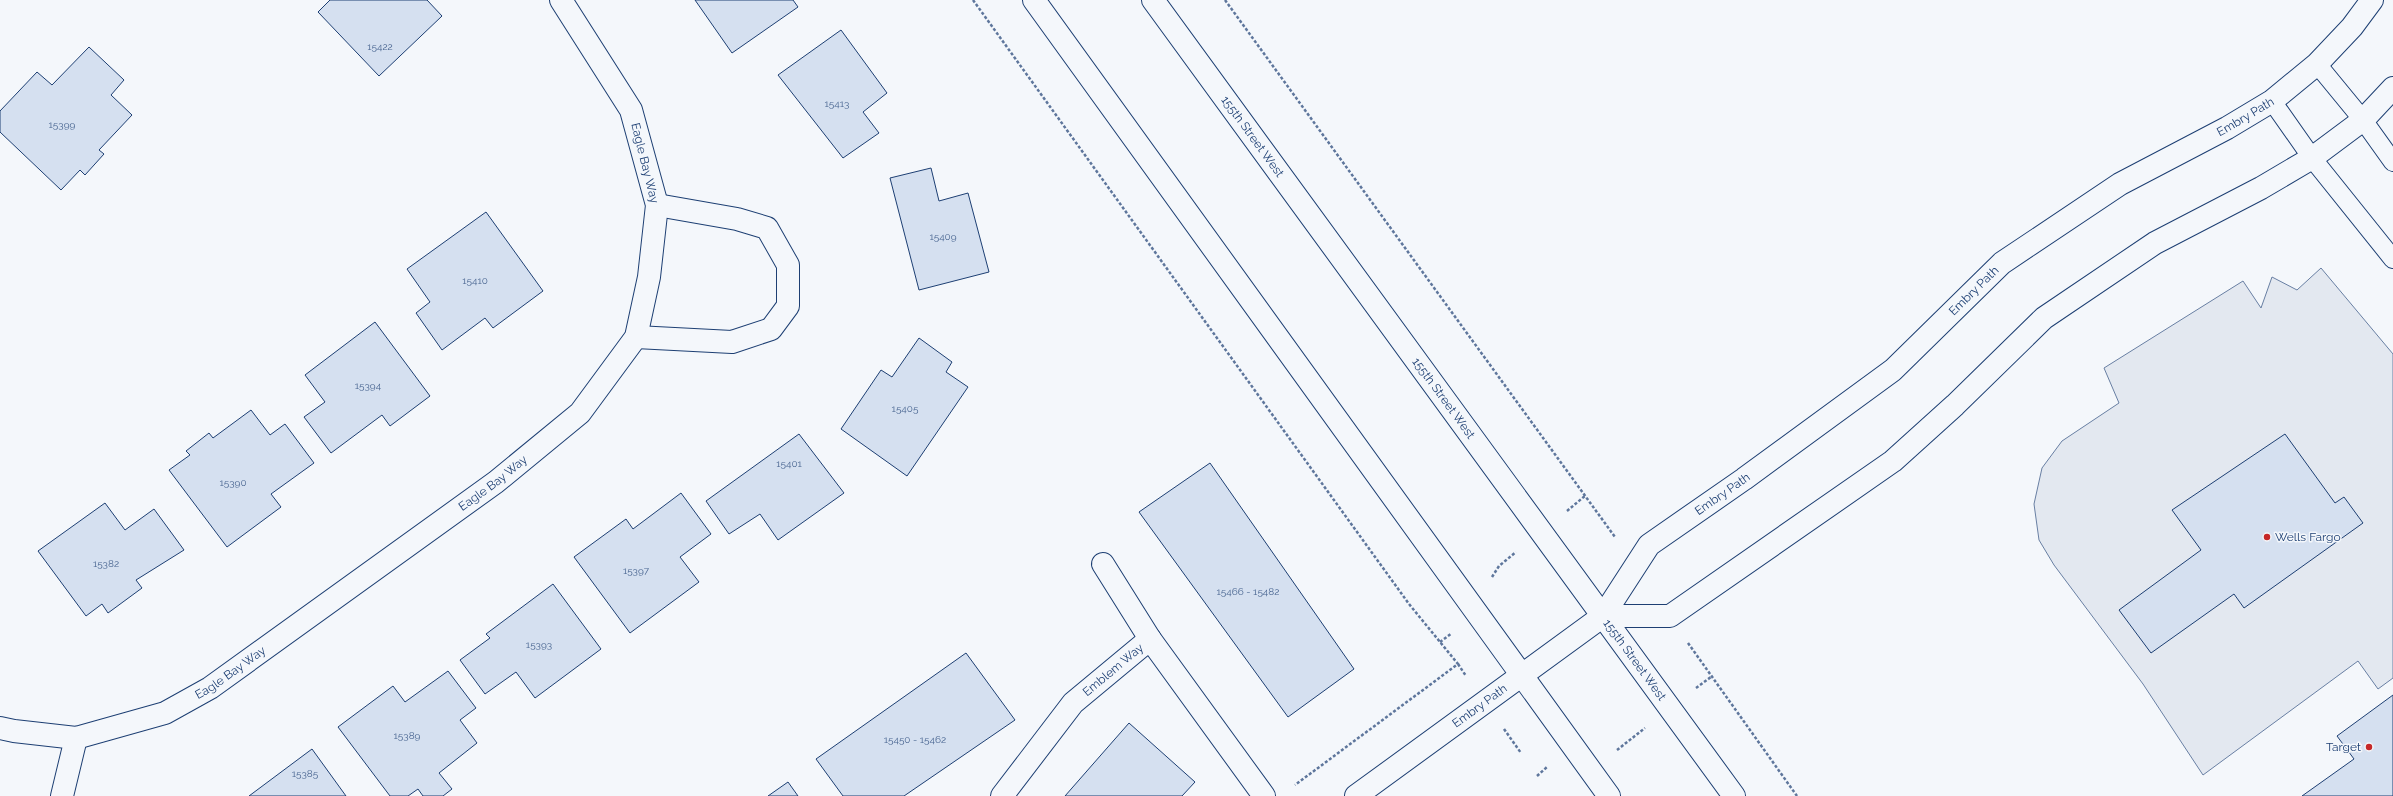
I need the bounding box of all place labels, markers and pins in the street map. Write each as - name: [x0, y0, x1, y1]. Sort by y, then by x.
- place label: Wells Fargo: [2275, 530, 2341, 544]
- marker: Wells Fargo: [2262, 532, 2272, 542]
- place label: Target: [2326, 740, 2361, 754]
- marker: Target: [2364, 742, 2374, 752]

